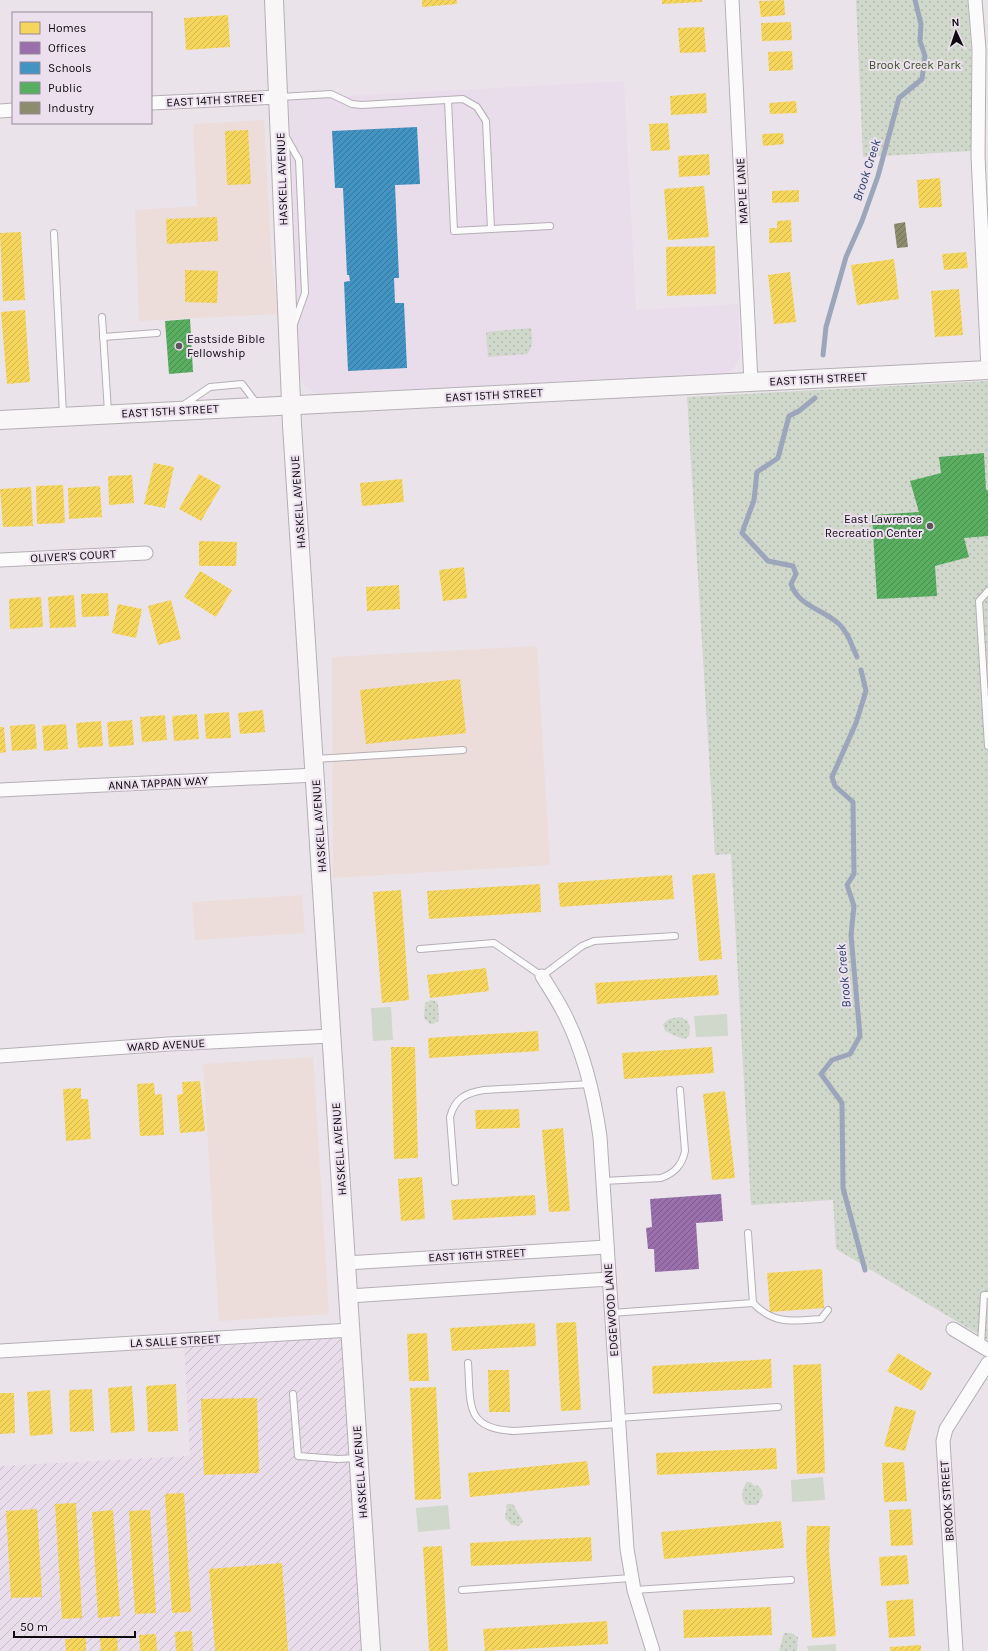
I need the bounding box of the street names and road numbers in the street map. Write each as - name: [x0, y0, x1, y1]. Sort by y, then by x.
- street label: EAST 14TH STREET: [166, 90, 264, 110]
- street label: HASKELL AVENUE: [273, 132, 291, 226]
- street label: MAPLE LANE: [733, 157, 751, 225]
- street label: EAST 15TH STREET: [769, 369, 867, 389]
- street label: EAST 15TH STREET: [445, 385, 543, 405]
- street label: EAST 15TH STREET: [121, 401, 219, 421]
- street label: HASKELL AVENUE: [288, 455, 308, 549]
- street label: OLIVER'S COURT: [30, 547, 116, 565]
- street label: ANNA TAPPAN WAY: [108, 773, 209, 793]
- street label: HASKELL AVENUE: [309, 779, 329, 873]
- street label: WARD AVENUE: [127, 1036, 205, 1054]
- street label: HASKELL AVENUE: [329, 1102, 349, 1196]
- street label: EAST 16TH STREET: [428, 1245, 526, 1265]
- street label: EDGEWOOD LANE: [601, 1263, 621, 1357]
- street label: LA SALLE STREET: [129, 1332, 221, 1350]
- street label: HASKELL AVENUE: [350, 1425, 370, 1519]
- street label: BROOK STREET: [937, 1460, 957, 1542]

